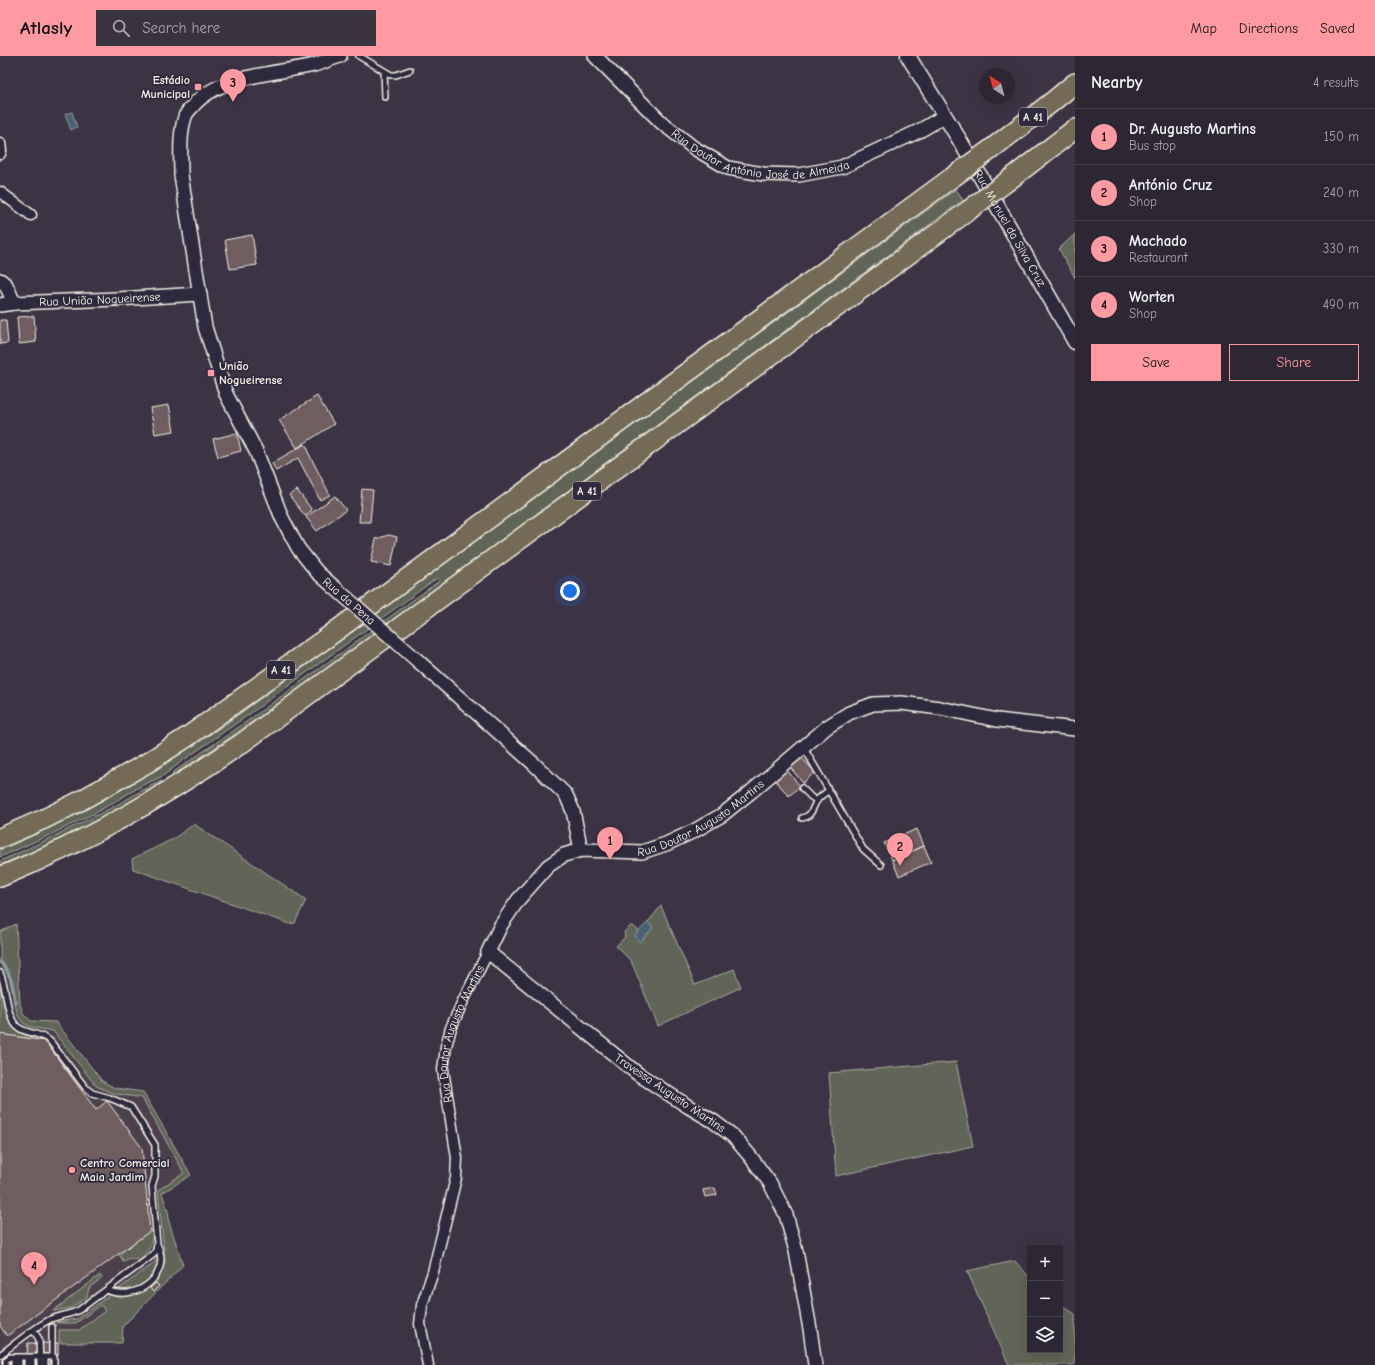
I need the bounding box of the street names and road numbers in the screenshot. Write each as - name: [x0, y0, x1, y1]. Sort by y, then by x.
- road number: A 41: [1019, 108, 1047, 126]
- street label: Rua Doutor António José de Almeida: [669, 126, 852, 182]
- street label: Rua Manuel da Silva Cruz: [971, 167, 1049, 290]
- street label: Rua União Nogueirense: [39, 289, 161, 309]
- road number: A 41: [573, 482, 601, 500]
- street label: Rua da Pena: [320, 574, 378, 628]
- road number: A 41: [267, 661, 295, 679]
- street label: Rua Doutor Augusto Martins: [637, 777, 767, 859]
- street label: Rua Doutor Augusto Martins: [436, 963, 487, 1104]
- street label: Travessa Augusto Martins: [612, 1051, 728, 1135]

